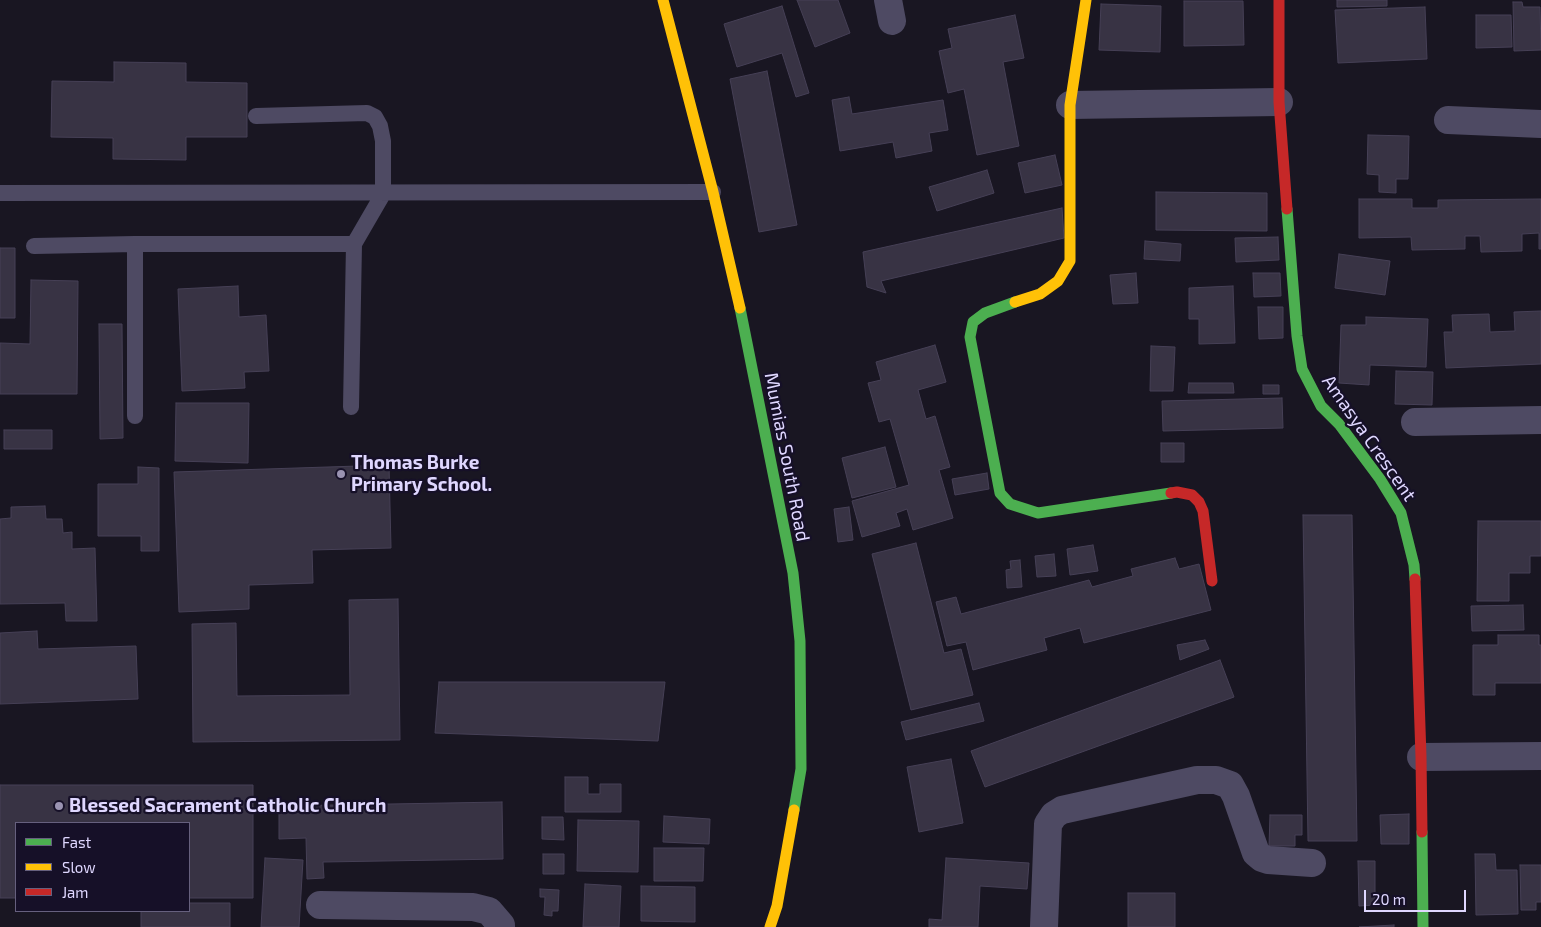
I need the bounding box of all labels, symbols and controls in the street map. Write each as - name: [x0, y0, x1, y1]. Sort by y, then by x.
- street label: Mumias South Road: [759, 371, 815, 543]
- street label: Amasya Crescent: [1317, 371, 1421, 505]
- place label: Thomas Burke Primary School.: [351, 452, 492, 496]
- marker: Thomas Burke Primary School.: [335, 468, 347, 480]
- place label: Blessed Sacrament Catholic Church: [69, 795, 386, 817]
- marker: Blessed Sacrament Catholic Church: [53, 800, 65, 812]
- legend: [15, 822, 190, 912]
- text: Fast: [62, 833, 91, 851]
- text: Slow: [62, 858, 96, 876]
- scale bar: [1366, 880, 1468, 912]
- text: Jam: [62, 883, 88, 901]
- text: 20 m: [1372, 890, 1406, 908]

